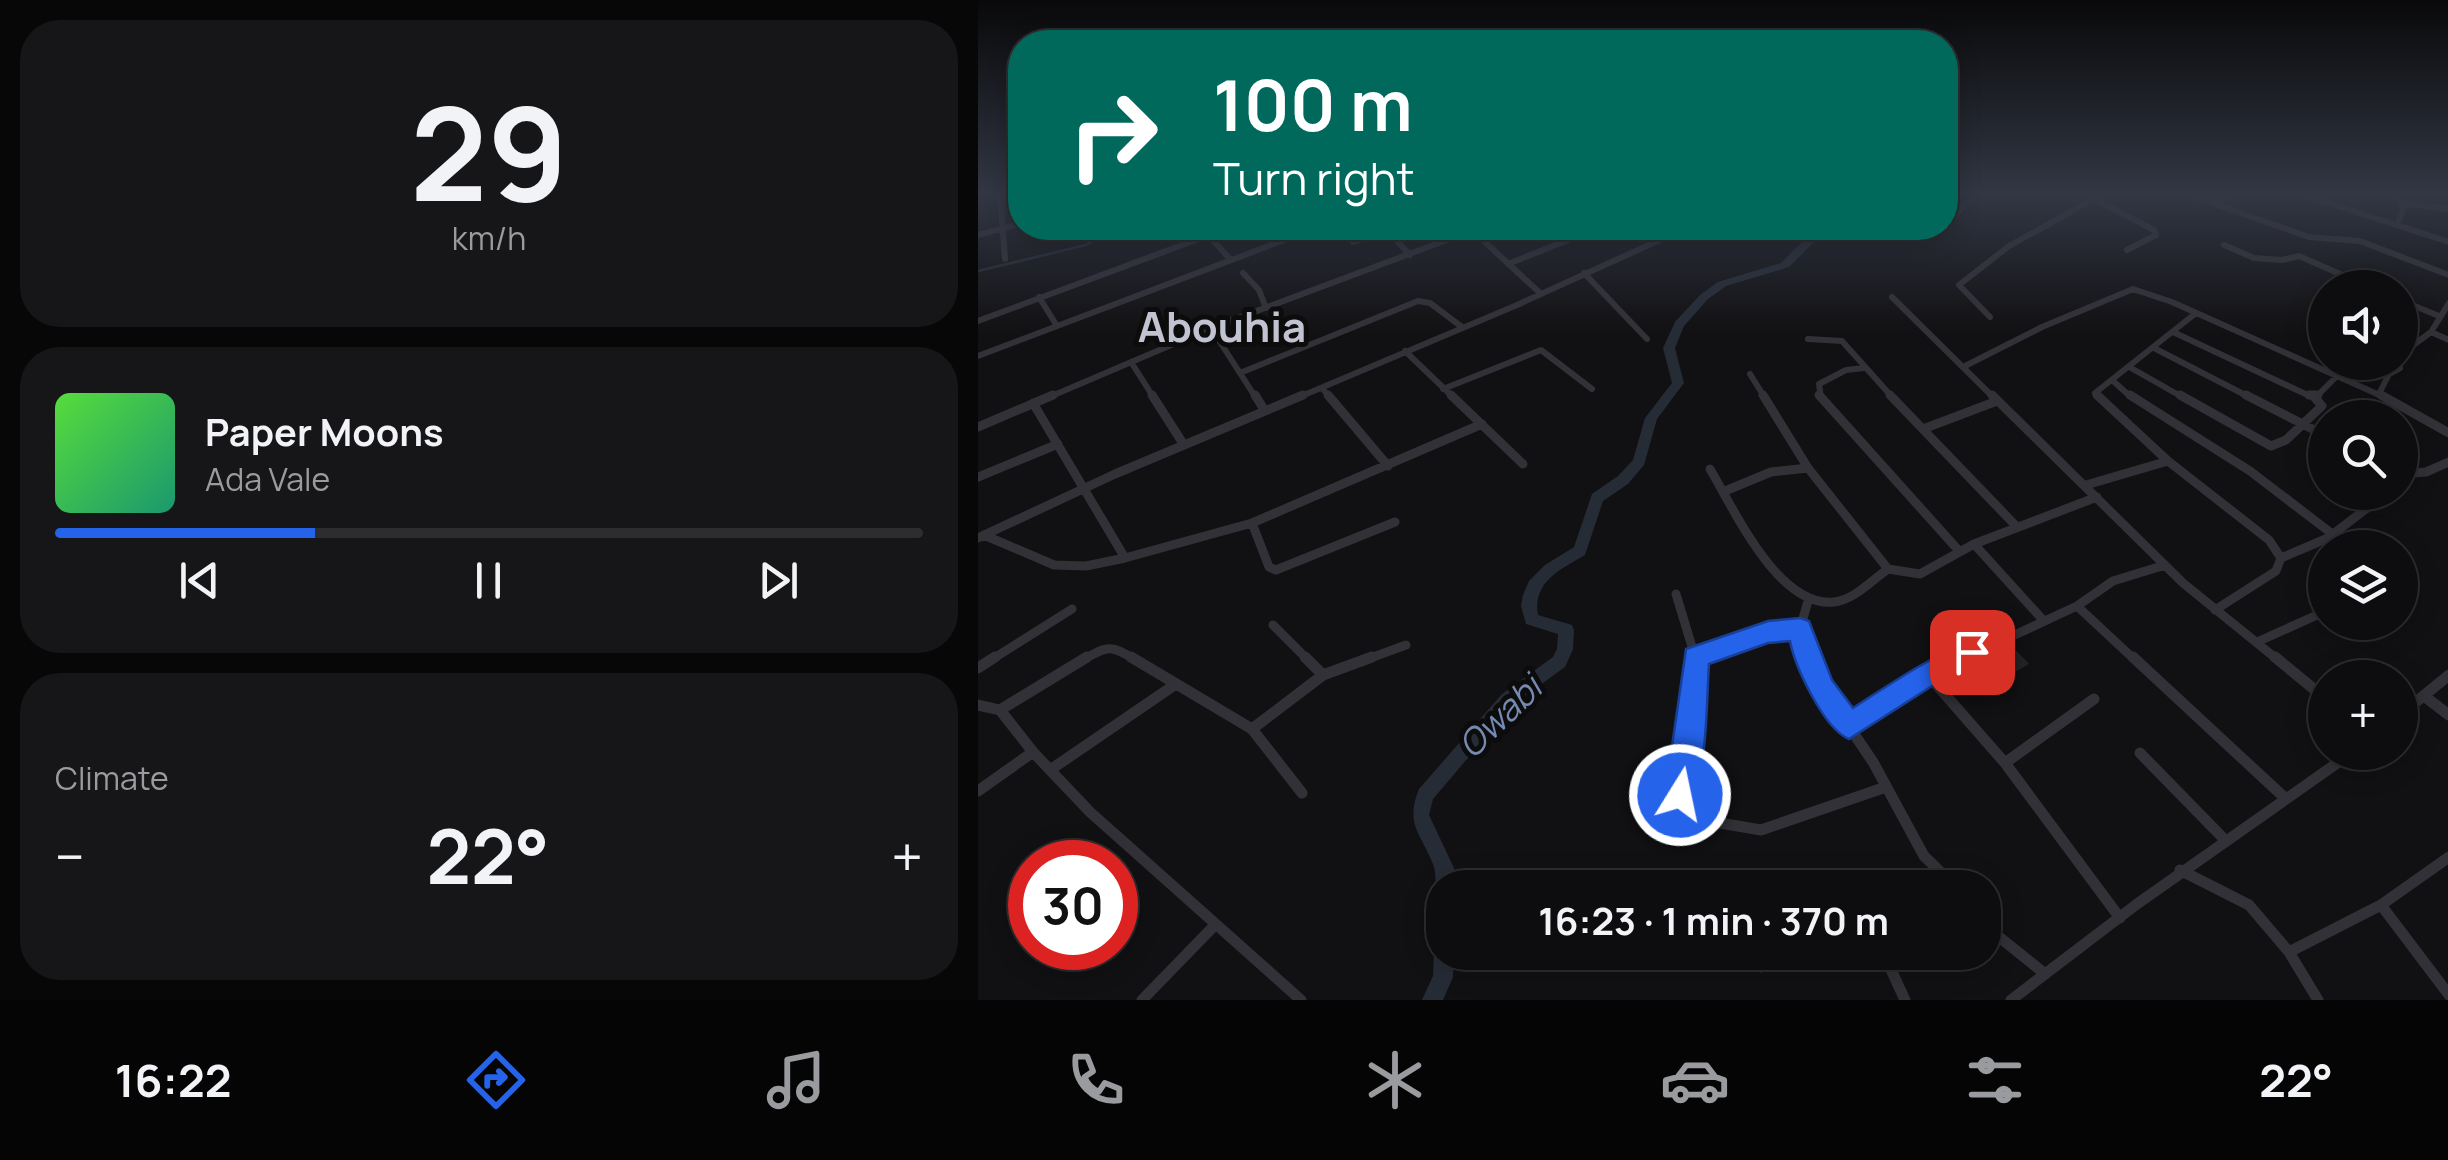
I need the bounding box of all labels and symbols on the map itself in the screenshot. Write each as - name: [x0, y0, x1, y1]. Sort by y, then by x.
- district label: Abouhia: [1138, 297, 1306, 355]
- pin: [1930, 610, 2015, 695]
- water label: Owabi: [1447, 662, 1555, 768]
- position arrow: [1628, 743, 1732, 847]
- speed limit sign: 30: [1008, 840, 1138, 970]

